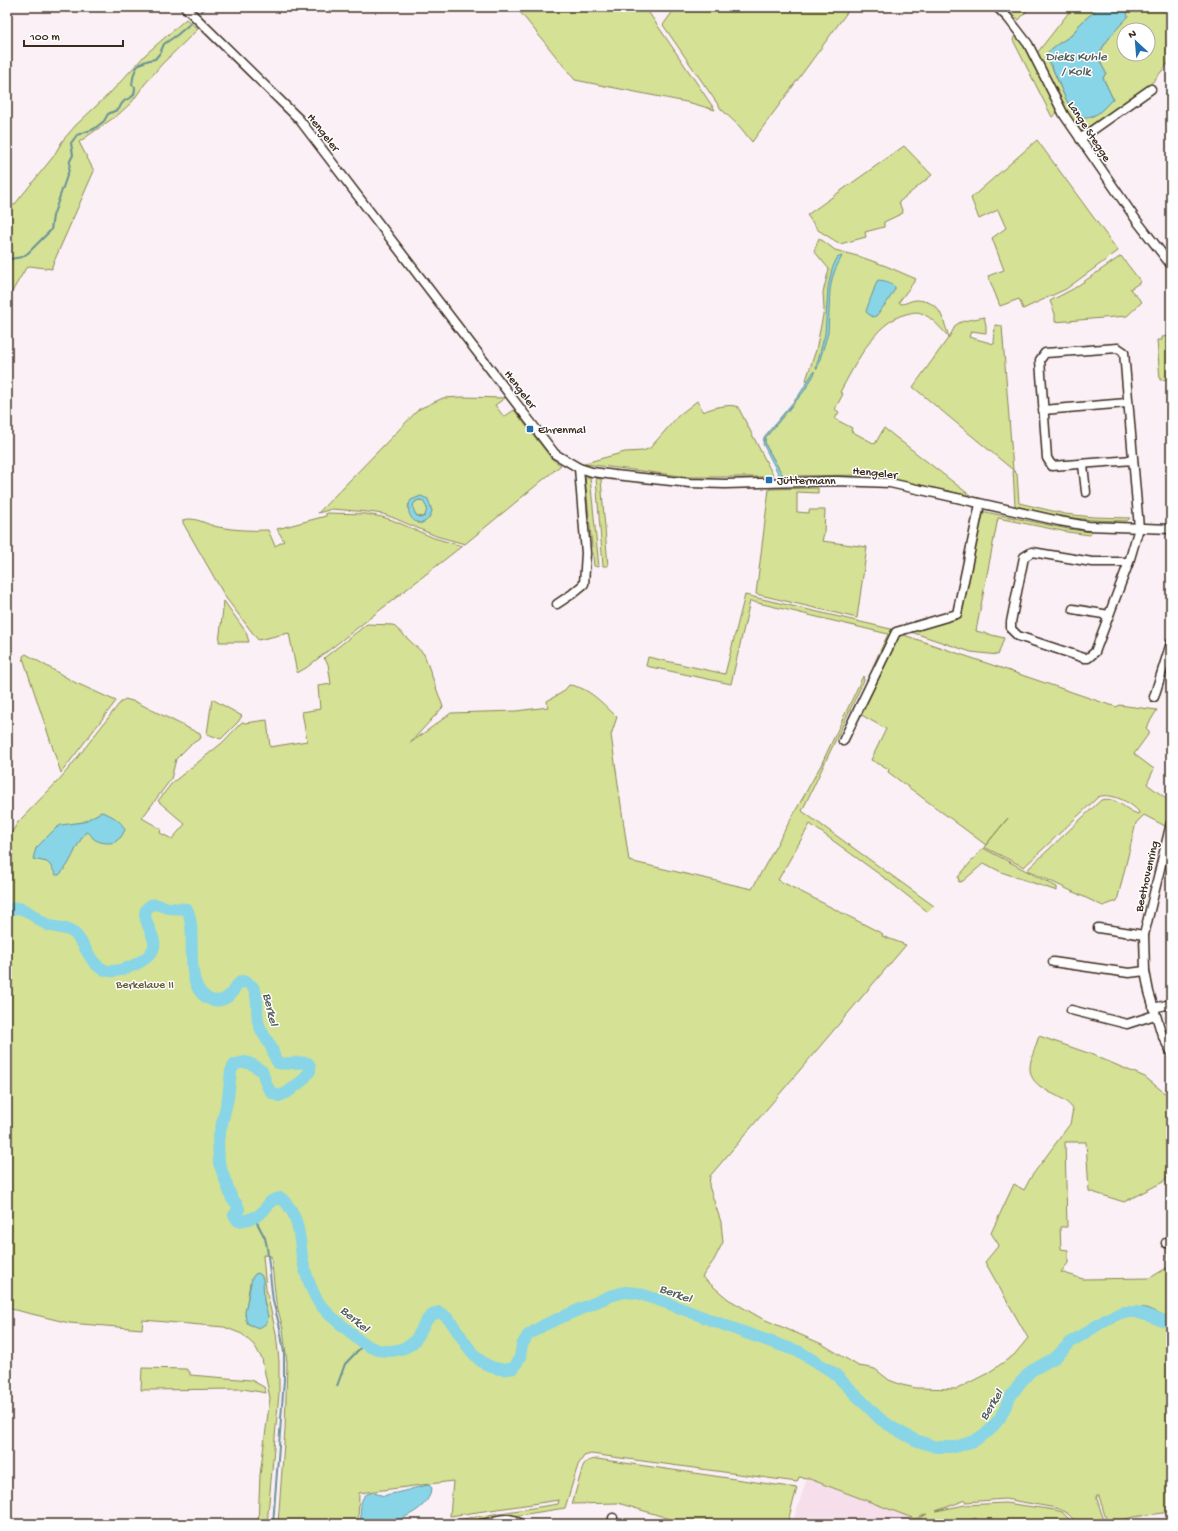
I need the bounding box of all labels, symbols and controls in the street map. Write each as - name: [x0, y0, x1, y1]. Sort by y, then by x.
- scale bar: [24, 22, 123, 48]
- north arrow: [1116, 22, 1156, 62]
- text: N: [1127, 28, 1138, 42]
- text: 100 m: [29, 31, 60, 45]
- water label: Dieks Kuhle / Kolk: [1045, 50, 1108, 80]
- street label: Lange Stegge: [1064, 99, 1113, 166]
- street label: Hengeler: [303, 111, 343, 157]
- street label: Hengeler: [500, 368, 540, 414]
- marker: Ehrenmal: [525, 424, 535, 434]
- place label: Ehrenmal: [538, 424, 586, 438]
- street label: Hengeler: [852, 465, 900, 483]
- marker: Jüttermann: [764, 475, 774, 485]
- place label: Jüttermann: [777, 475, 836, 489]
- street label: Beethovenring: [1133, 839, 1163, 914]
- park label: Berkelaue II: [115, 979, 174, 993]
- water label: Berkel: [259, 992, 281, 1029]
- water label: Berkel: [657, 1282, 694, 1307]
- water label: Berkel: [337, 1303, 373, 1337]
- water label: Berkel: [977, 1386, 1008, 1423]

